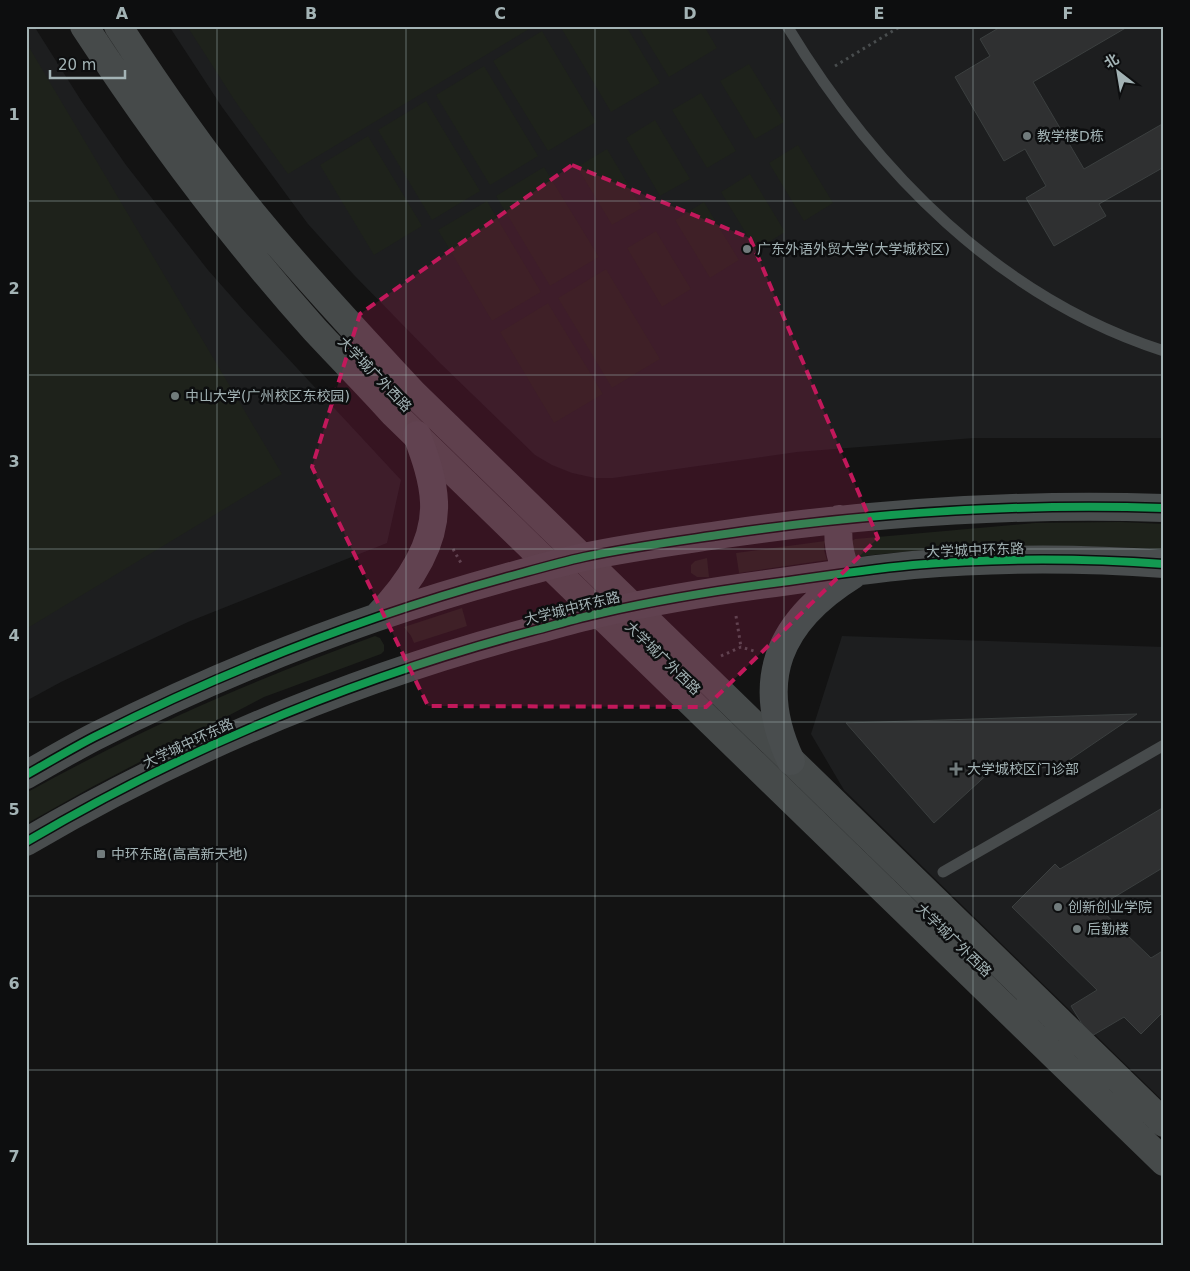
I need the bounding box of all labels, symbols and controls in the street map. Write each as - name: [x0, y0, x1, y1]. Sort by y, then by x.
- text: A: [116, 4, 129, 23]
- text: B: [305, 4, 317, 23]
- text: C: [494, 4, 506, 23]
- text: D: [683, 4, 697, 23]
- text: E: [874, 4, 884, 23]
- text: F: [1063, 4, 1073, 23]
- scale bar: [50, 48, 125, 80]
- north arrow: [1092, 48, 1142, 98]
- text: 北: [1101, 50, 1121, 71]
- text: 20 m: [58, 56, 96, 74]
- text: 1: [8, 105, 20, 124]
- place label: 教学楼D栋: [1037, 128, 1104, 144]
- marker: 教学楼D栋: [1021, 130, 1033, 142]
- place label: 广东外语外贸大学(大学城校区): [757, 241, 950, 257]
- marker: 广东外语外贸大学(大学城校区): [741, 243, 753, 255]
- text: 2: [8, 279, 20, 298]
- street label: 大学城广外西路: [335, 333, 415, 415]
- place label: 中山大学(广州校区东校园): [185, 388, 350, 404]
- marker: 中山大学(广州校区东校园): [169, 390, 181, 402]
- text: 3: [8, 452, 20, 471]
- street label: 大学城中环东路: [926, 540, 1024, 560]
- street label: 大学城中环东路: [523, 588, 621, 628]
- street label: 大学城广外西路: [622, 618, 704, 698]
- text: 4: [8, 626, 20, 645]
- street label: 大学城中环东路: [140, 715, 236, 771]
- place label: 大学城校区门诊部: [967, 761, 1079, 777]
- marker: 大学城校区门诊部: [949, 762, 963, 776]
- text: 5: [8, 800, 20, 819]
- place label: 中环东路(高高新天地): [111, 846, 248, 862]
- marker: 中环东路(高高新天地): [95, 848, 107, 860]
- place label: 创新创业学院: [1068, 899, 1152, 915]
- street label: 大学城广外西路: [913, 900, 995, 980]
- marker: 创新创业学院: [1052, 901, 1064, 913]
- place label: 后勤楼: [1087, 921, 1129, 937]
- marker: 后勤楼: [1071, 923, 1083, 935]
- text: 6: [8, 974, 20, 993]
- text: 7: [8, 1147, 20, 1166]

